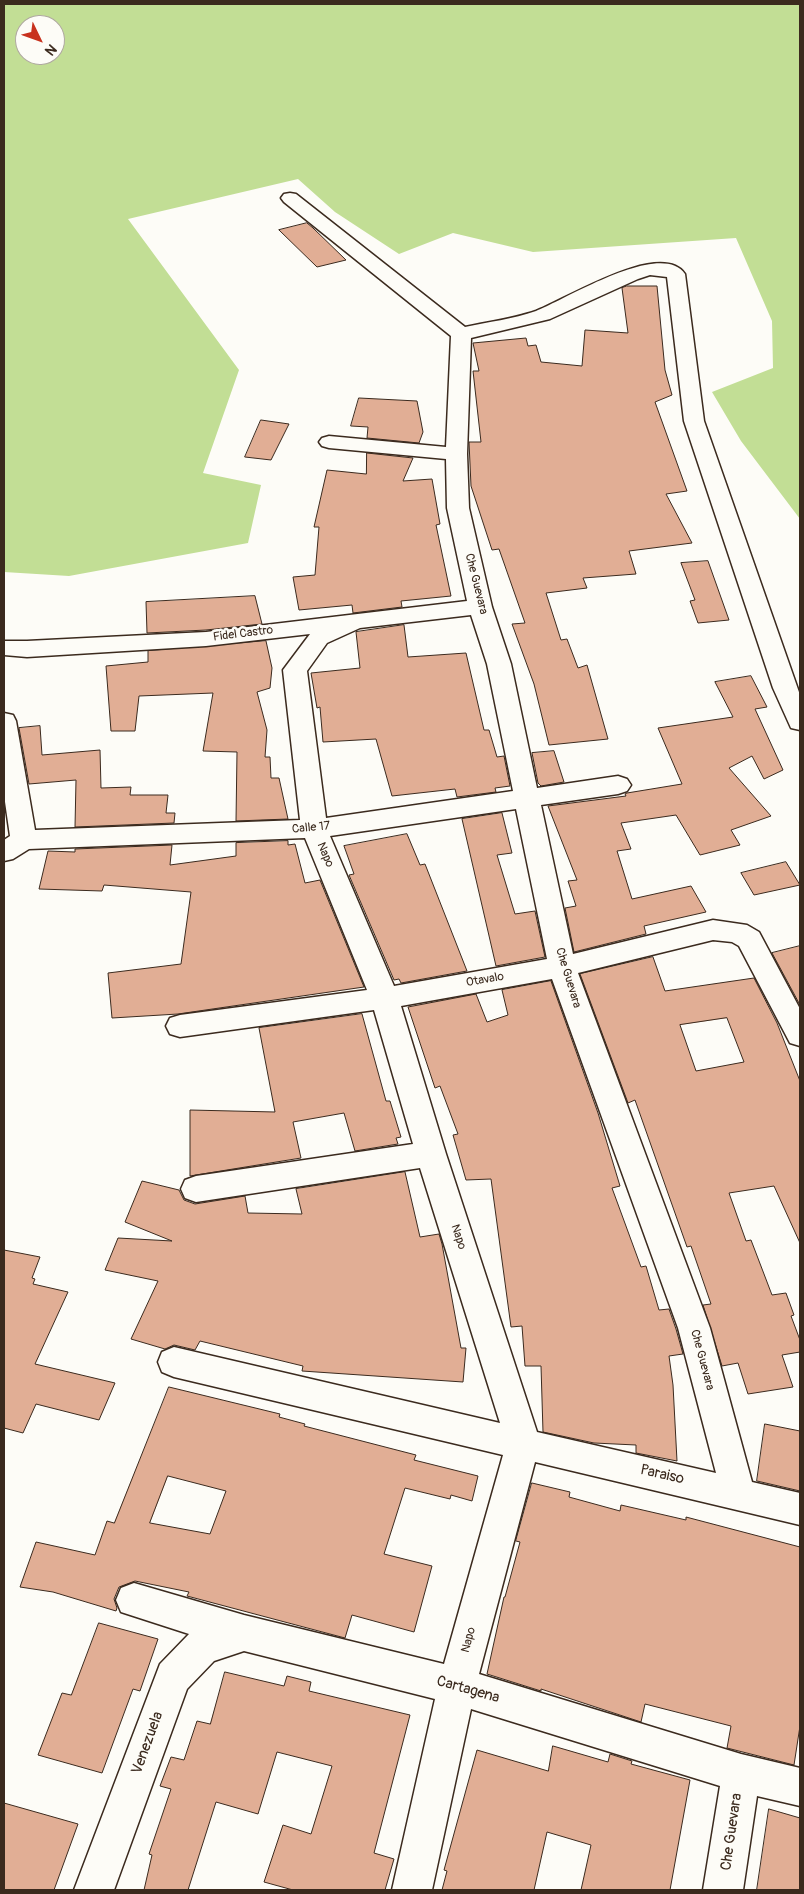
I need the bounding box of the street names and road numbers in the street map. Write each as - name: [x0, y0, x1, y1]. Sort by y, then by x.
- street label: Che Guevara: [461, 552, 491, 616]
- street label: Fidel Castro: [212, 623, 274, 645]
- street label: Calle 17: [291, 819, 331, 837]
- street label: Napo: [313, 840, 337, 870]
- street label: Che Guevara: [552, 946, 584, 1010]
- street label: Otavalo: [465, 970, 505, 990]
- street label: Napo: [447, 1223, 469, 1251]
- street label: Che Guevara: [687, 1328, 717, 1392]
- street label: Paraiso: [638, 1461, 686, 1489]
- street label: Napo: [459, 1626, 479, 1654]
- street label: Cartagena: [434, 1672, 502, 1708]
- street label: Venezuela: [128, 1709, 168, 1777]
- street label: Che Guevara: [718, 1792, 746, 1872]

